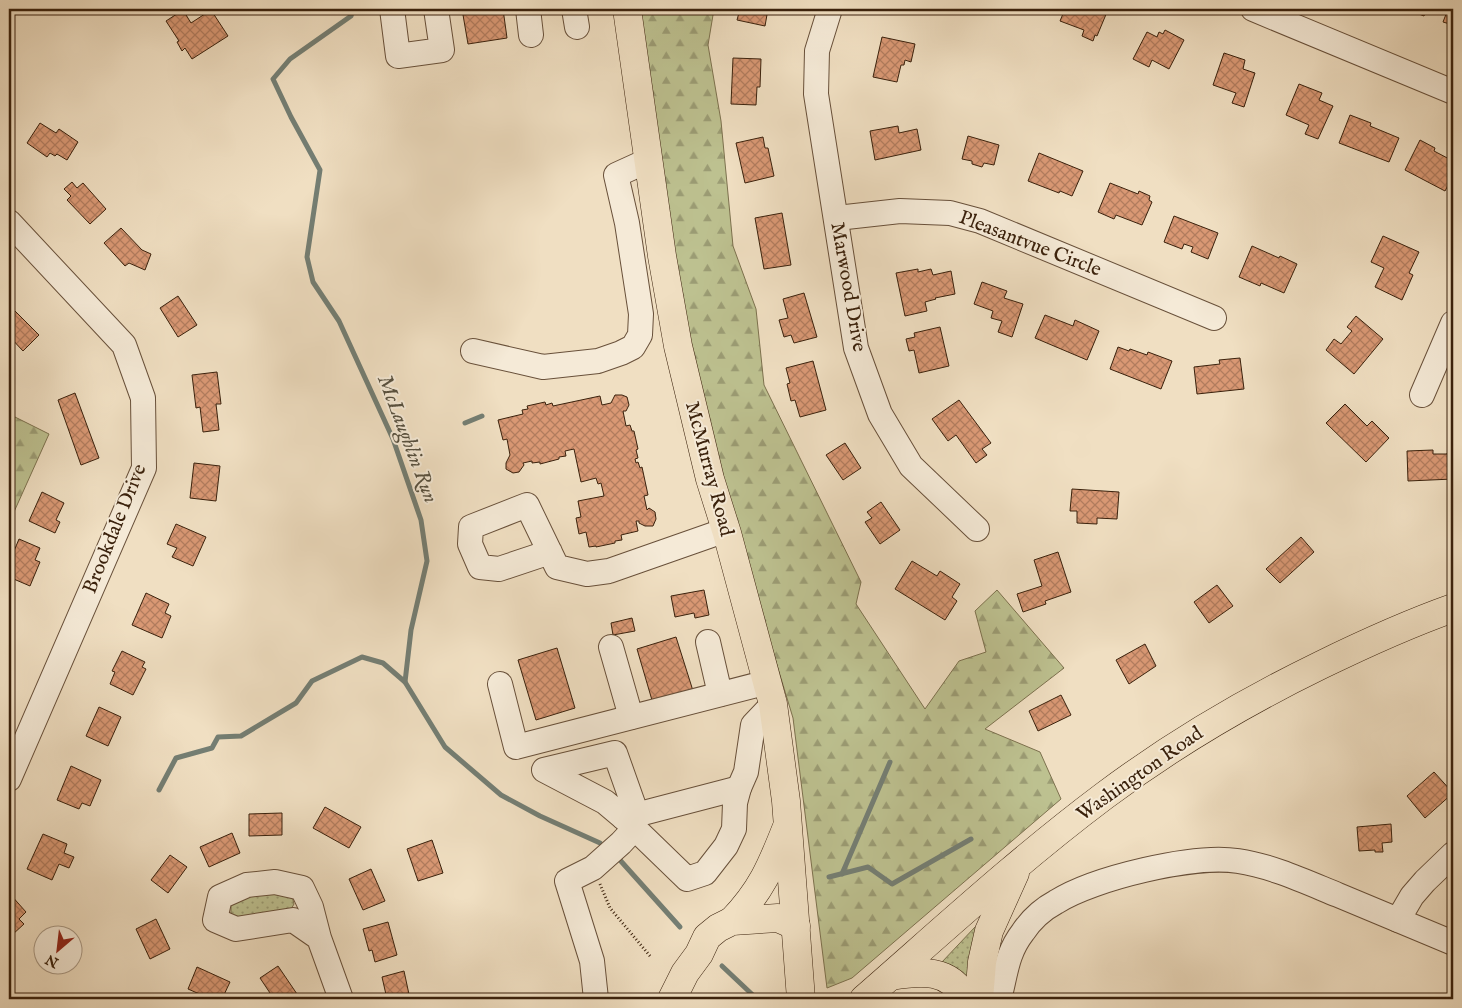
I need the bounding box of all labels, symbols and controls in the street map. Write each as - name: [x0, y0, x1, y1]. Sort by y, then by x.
- street label: Pleasantvue Circle: [955, 205, 1105, 283]
- street label: Marwood Drive: [824, 220, 872, 354]
- water label: McLaughlin Run: [370, 371, 444, 507]
- street label: McMurray Road: [679, 399, 739, 540]
- street label: Brookdale Drive: [78, 461, 152, 597]
- street label: Washington Road: [1072, 721, 1208, 827]
- north arrow: [32, 926, 82, 976]
- text: N: [43, 950, 63, 972]

